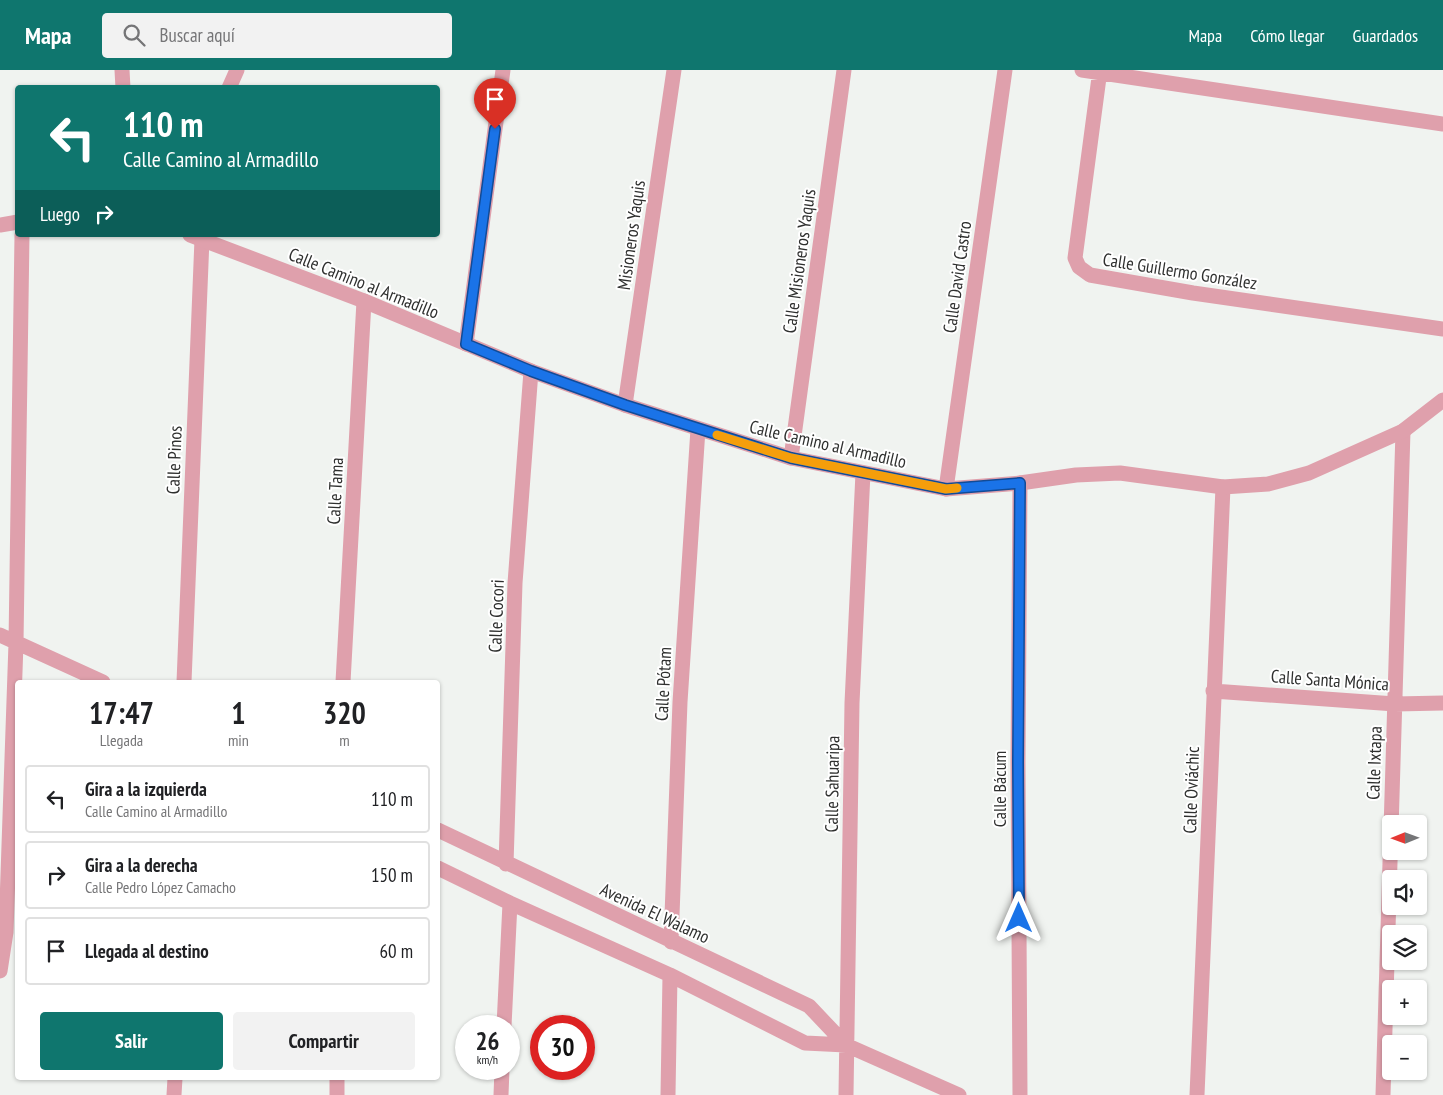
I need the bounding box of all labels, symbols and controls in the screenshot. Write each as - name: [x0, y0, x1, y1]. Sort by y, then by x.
- search box: [102, 13, 452, 58]
- text: Mapa: [25, 20, 72, 51]
- icon: search: [120, 21, 148, 49]
- text: Buscar aquí: [160, 23, 235, 47]
- text: Mapa: [1188, 24, 1222, 47]
- text: Cómo llegar: [1250, 24, 1325, 47]
- text: Guardados: [1353, 24, 1418, 47]
- pin: [474, 78, 516, 129]
- icon: arrive: [481, 85, 509, 113]
- text: 110 m: [123, 101, 204, 147]
- icon: left: [40, 105, 105, 170]
- text: Calle Camino al Armadillo: [123, 145, 319, 173]
- street label: Misioneros Yaquis: [612, 179, 650, 291]
- street label: Calle Misioneros Yaquis: [777, 187, 821, 335]
- icon: right: [90, 200, 118, 228]
- text: Luego: [40, 202, 80, 226]
- street label: Calle David Castro: [938, 219, 976, 335]
- street label: Calle Camino al Armadillo: [285, 242, 443, 324]
- street label: Calle Guillermo González: [1101, 247, 1259, 295]
- street label: Calle Camino al Armadillo: [747, 415, 909, 473]
- street label: Calle Pinos: [161, 425, 187, 495]
- street label: Calle Tama: [322, 457, 348, 525]
- street label: Calle Cocori: [483, 579, 509, 653]
- street label: Calle Pótam: [650, 646, 676, 722]
- street label: Calle Santa Mónica: [1270, 664, 1390, 696]
- text: 17:47: [89, 693, 154, 732]
- text: 1: [231, 693, 246, 732]
- text: 320: [323, 693, 366, 732]
- street label: Calle Ixtapa: [1361, 726, 1387, 800]
- text: Llegada: [100, 730, 143, 750]
- text: min: [228, 730, 249, 750]
- text: m: [339, 730, 350, 750]
- street label: Calle Sahuaripa: [820, 736, 844, 832]
- street label: Calle Oviáchic: [1178, 745, 1204, 834]
- street label: Calle Bácum: [988, 751, 1011, 827]
- text: Gira a la izquierda: [85, 777, 207, 801]
- icon: left: [42, 785, 70, 813]
- text: 110 m: [371, 787, 413, 811]
- text: Calle Camino al Armadillo: [85, 801, 227, 821]
- north arrow: [1382, 815, 1428, 860]
- map controls: [1382, 815, 1427, 1080]
- text: Gira a la derecha: [85, 853, 198, 877]
- icon: right: [42, 861, 70, 889]
- text: 150 m: [371, 863, 413, 887]
- button: sound: [1382, 870, 1427, 915]
- text: Calle Pedro López Camacho: [85, 877, 236, 897]
- street label: Avenida El Walamo: [597, 878, 714, 948]
- position arrow: [992, 891, 1044, 943]
- button: layers: [1382, 925, 1427, 970]
- icon: arrive: [42, 937, 70, 965]
- text: Llegada al destino: [85, 939, 209, 963]
- text: 60 m: [380, 939, 413, 963]
- button: +: [1382, 980, 1427, 1025]
- button: Salir: [40, 1012, 223, 1070]
- button: Compartir: [233, 1012, 415, 1070]
- speed limit sign: 30: [530, 1015, 595, 1080]
- text: 26: [476, 1025, 499, 1057]
- button: −: [1382, 1035, 1427, 1080]
- text: km/h: [477, 1052, 498, 1067]

